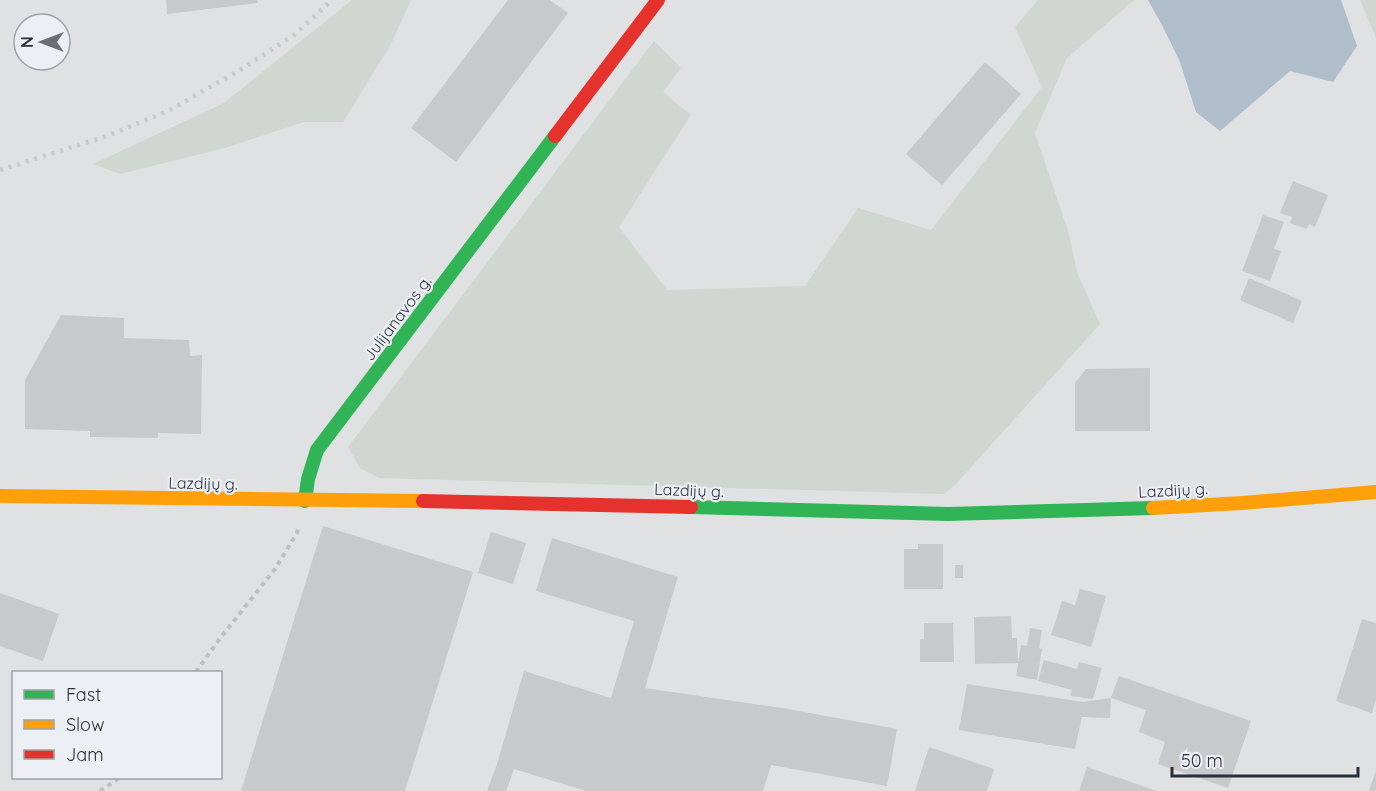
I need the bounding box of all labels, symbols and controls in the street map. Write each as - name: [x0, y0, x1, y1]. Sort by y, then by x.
- north arrow: [12, 12, 72, 72]
- text: N: [17, 36, 37, 48]
- street label: Julijanavos g.: [359, 272, 435, 364]
- street label: Lazdijų g.: [168, 472, 238, 494]
- street label: Lazdijų g.: [1138, 478, 1208, 502]
- street label: Lazdijų g.: [654, 479, 724, 501]
- legend: [12, 671, 222, 779]
- text: Fast: [66, 683, 101, 706]
- text: Slow: [66, 713, 104, 736]
- scale bar: [1172, 740, 1358, 778]
- text: Jam: [66, 743, 104, 766]
- text: 50 m: [1181, 749, 1223, 772]

